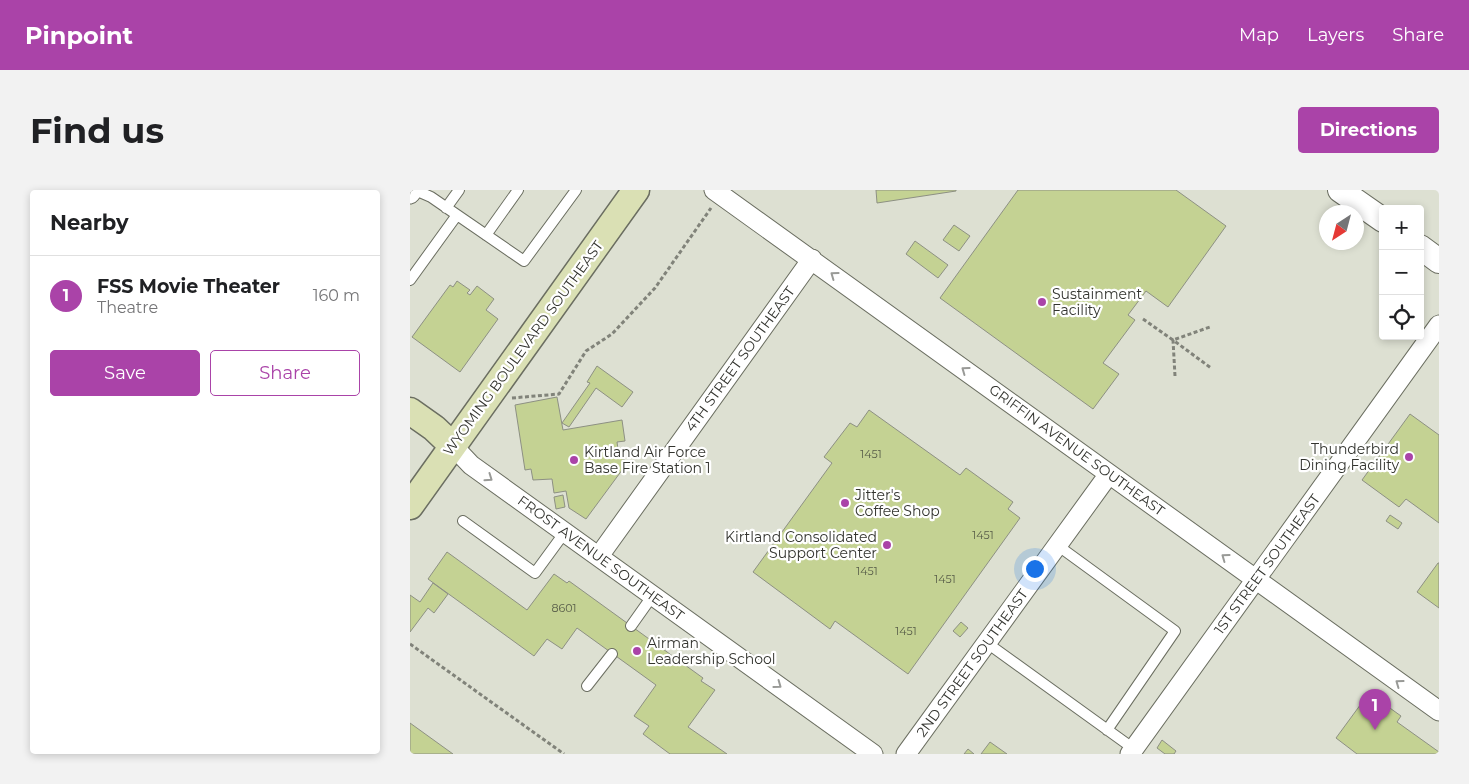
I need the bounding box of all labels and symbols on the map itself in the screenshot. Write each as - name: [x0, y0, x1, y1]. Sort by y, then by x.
- north arrow: [1319, 205, 1364, 250]
- street label: WYOMING BOULEVARD SOUTHEAST: [439, 237, 607, 459]
- one-way arrow: [830, 272, 839, 281]
- street label: 4TH STREET SOUTHEAST: [681, 283, 799, 435]
- place label: Sustainment Facility: [1052, 285, 1143, 319]
- marker: Sustainment Facility: [1036, 296, 1048, 308]
- one-way arrow: [962, 367, 971, 376]
- street label: GRIFFIN AVENUE SOUTHEAST: [986, 380, 1168, 520]
- place label: Thunderbird Dining Facility: [1299, 440, 1399, 474]
- place label: Kirtland Air Force Base Fire Station 1: [584, 443, 711, 477]
- house number: 1451: [860, 447, 882, 461]
- marker: Thunderbird Dining Facility: [1403, 451, 1415, 463]
- marker: Kirtland Air Force Base Fire Station 1: [568, 454, 580, 466]
- one-way arrow: [483, 472, 493, 481]
- place label: Jitter's Coffee Shop: [854, 486, 940, 520]
- street label: 1ST STREET SOUTHEAST: [1210, 490, 1324, 638]
- street label: FROST AVENUE SOUTHEAST: [514, 492, 688, 624]
- marker: Jitter's Coffee Shop: [839, 497, 851, 509]
- place label: Kirtland Consolidated Support Center: [725, 528, 877, 562]
- house number: 1451: [972, 528, 994, 542]
- marker: Kirtland Consolidated Support Center: [881, 539, 893, 551]
- one-way arrow: [1221, 554, 1231, 563]
- your location: [1022, 556, 1048, 582]
- house number: 1451: [856, 564, 878, 578]
- house number: 1451: [934, 572, 956, 586]
- street label: 2ND STREET SOUTHEAST: [912, 586, 1032, 740]
- house number: 8601: [552, 601, 576, 615]
- house number: 1451: [895, 624, 917, 638]
- place label: Airman Leadership School: [647, 634, 776, 668]
- marker: Airman Leadership School: [631, 645, 643, 657]
- one-way arrow: [772, 679, 782, 688]
- one-way arrow: [1396, 679, 1405, 689]
- pin: 1: [1359, 689, 1391, 730]

